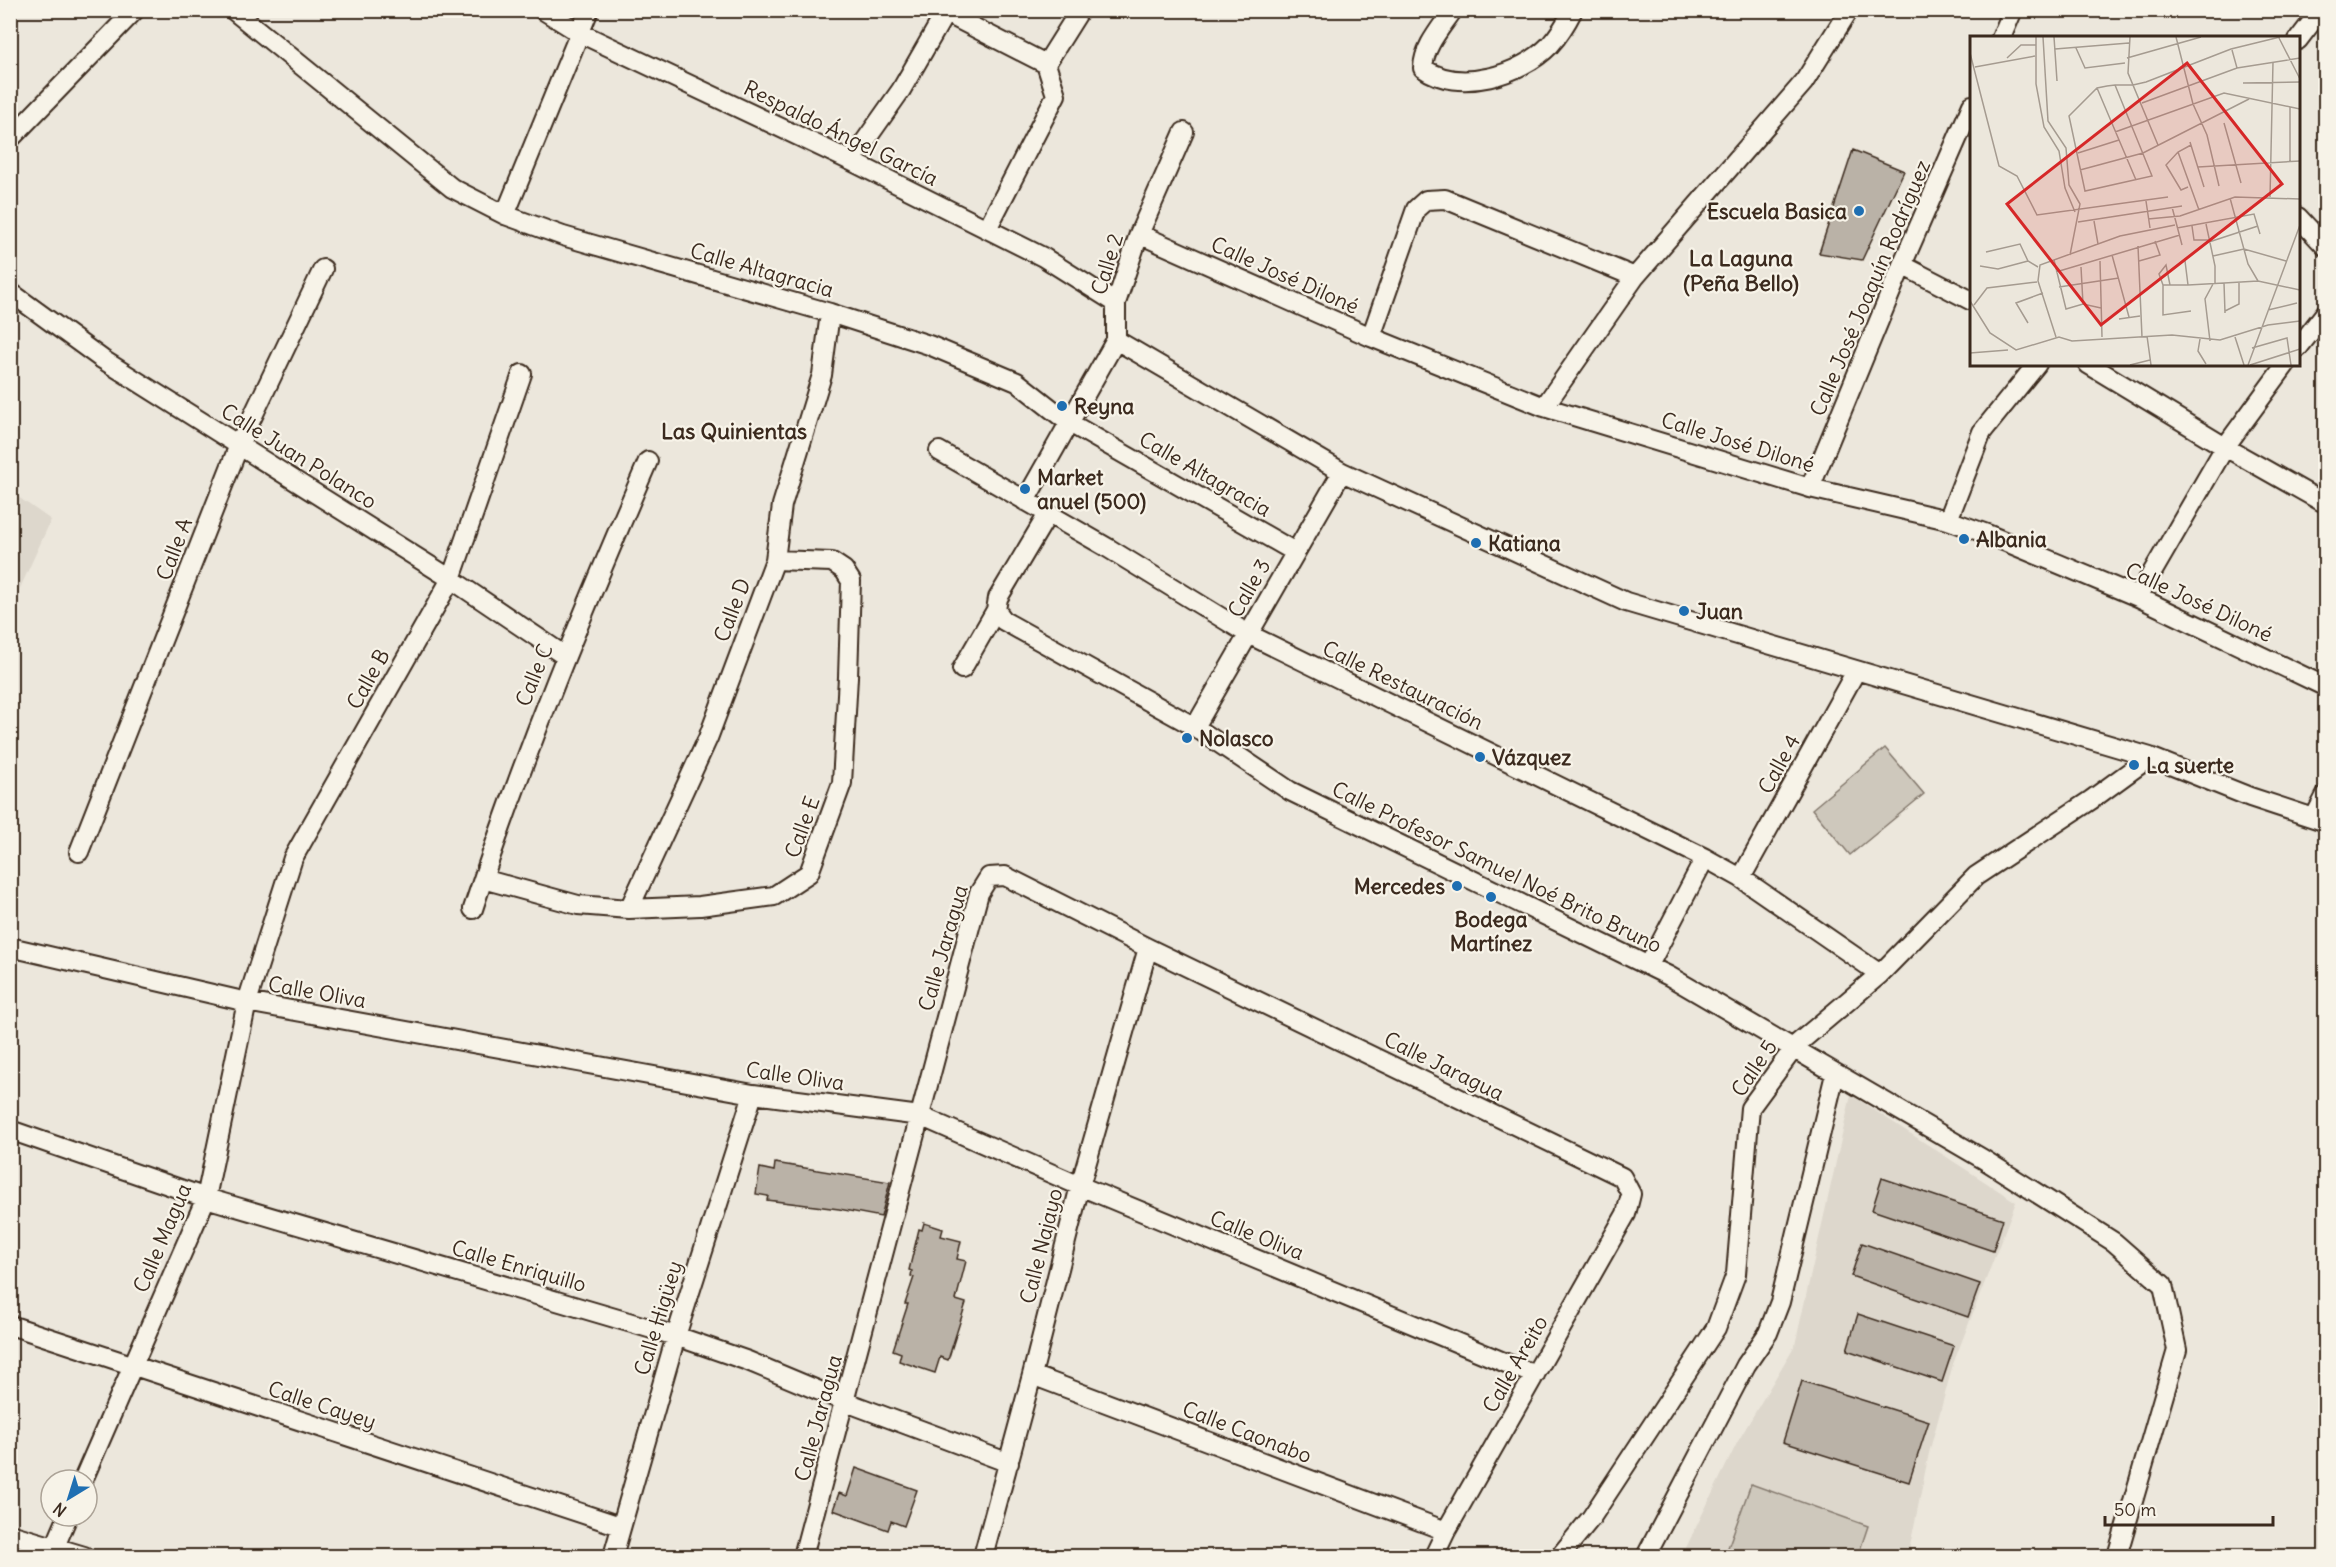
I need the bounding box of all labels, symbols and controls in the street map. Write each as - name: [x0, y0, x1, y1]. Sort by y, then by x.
- inset map: [1970, 36, 2300, 366]
- street label: Respaldo Ángel García: [739, 74, 943, 192]
- street label: Calle José Joaquín Rodríguez: [1804, 156, 1936, 420]
- place label: Escuela Basica: [1707, 198, 1847, 225]
- marker: Escuela Basica: [1852, 204, 1866, 218]
- street label: Calle 2: [1085, 230, 1129, 298]
- street label: Calle José Diloné: [1207, 230, 1363, 320]
- street label: Calle Altagracia: [687, 237, 837, 303]
- district label: La Laguna (Peña Bello): [1683, 244, 1799, 297]
- place label: Reyna: [1074, 393, 1134, 420]
- street label: Calle Juan Polanco: [216, 397, 382, 515]
- marker: Reyna: [1055, 399, 1069, 413]
- street label: Calle José Diloné: [1658, 406, 1818, 478]
- district label: Las Quinientas: [661, 417, 807, 445]
- street label: Calle Altagracia: [1134, 425, 1276, 523]
- place label: Market anuel (500): [1037, 464, 1146, 515]
- marker: Market anuel (500): [1018, 482, 1032, 496]
- street label: Calle A: [150, 514, 198, 584]
- place label: Albania: [1976, 526, 2047, 553]
- place label: Katiana: [1488, 530, 1561, 557]
- marker: Albania: [1957, 532, 1971, 546]
- marker: Katiana: [1469, 536, 1483, 550]
- street label: Calle 3: [1221, 554, 1277, 622]
- street label: Calle José Diloné: [2121, 556, 2277, 648]
- street label: Calle D: [708, 574, 756, 646]
- place label: Juan: [1696, 598, 1743, 625]
- marker: Juan: [1677, 604, 1691, 618]
- street label: Calle Restauración: [1318, 634, 1488, 736]
- street label: Calle C: [509, 640, 559, 710]
- street label: Calle B: [340, 644, 396, 714]
- place label: Nolasco: [1199, 725, 1274, 752]
- street label: Calle 4: [1752, 730, 1806, 798]
- marker: Nolasco: [1180, 731, 1194, 745]
- place label: Vázquez: [1492, 744, 1571, 771]
- marker: Vázquez: [1473, 750, 1487, 764]
- place label: La suerte: [2146, 752, 2234, 779]
- marker: La suerte: [2127, 758, 2141, 772]
- street label: Calle Profesor Samuel Noé Brito Bruno: [1328, 775, 1666, 959]
- street label: Calle E: [778, 792, 826, 862]
- place label: Mercedes: [1354, 873, 1445, 900]
- marker: Mercedes: [1450, 879, 1464, 893]
- street label: Calle Jaragua: [912, 882, 974, 1014]
- marker: Bodega Martínez: [1484, 890, 1498, 904]
- place label: Bodega Martínez: [1450, 906, 1532, 957]
- street label: Calle Oliva: [266, 970, 368, 1014]
- street label: Calle Jaragua: [1380, 1025, 1508, 1107]
- street label: Calle 5: [1725, 1034, 1783, 1102]
- street label: Calle Oliva: [744, 1056, 846, 1096]
- street label: Calle Magua: [127, 1179, 197, 1297]
- street label: Calle Najayo: [1014, 1185, 1068, 1307]
- street label: Calle Oliva: [1206, 1204, 1308, 1266]
- street label: Calle Enriquillo: [449, 1234, 589, 1298]
- street label: Calle Higüey: [628, 1257, 688, 1379]
- street label: Calle Areito: [1476, 1311, 1554, 1417]
- street label: Calle Jaragua: [788, 1352, 848, 1484]
- street label: Calle Cayey: [265, 1375, 379, 1435]
- street label: Calle Caonabo: [1179, 1395, 1315, 1469]
- north arrow: [39, 1468, 99, 1528]
- scale bar: [2105, 1489, 2273, 1527]
- text: 50 m: [2114, 1498, 2156, 1521]
- text: N: [49, 1499, 70, 1521]

